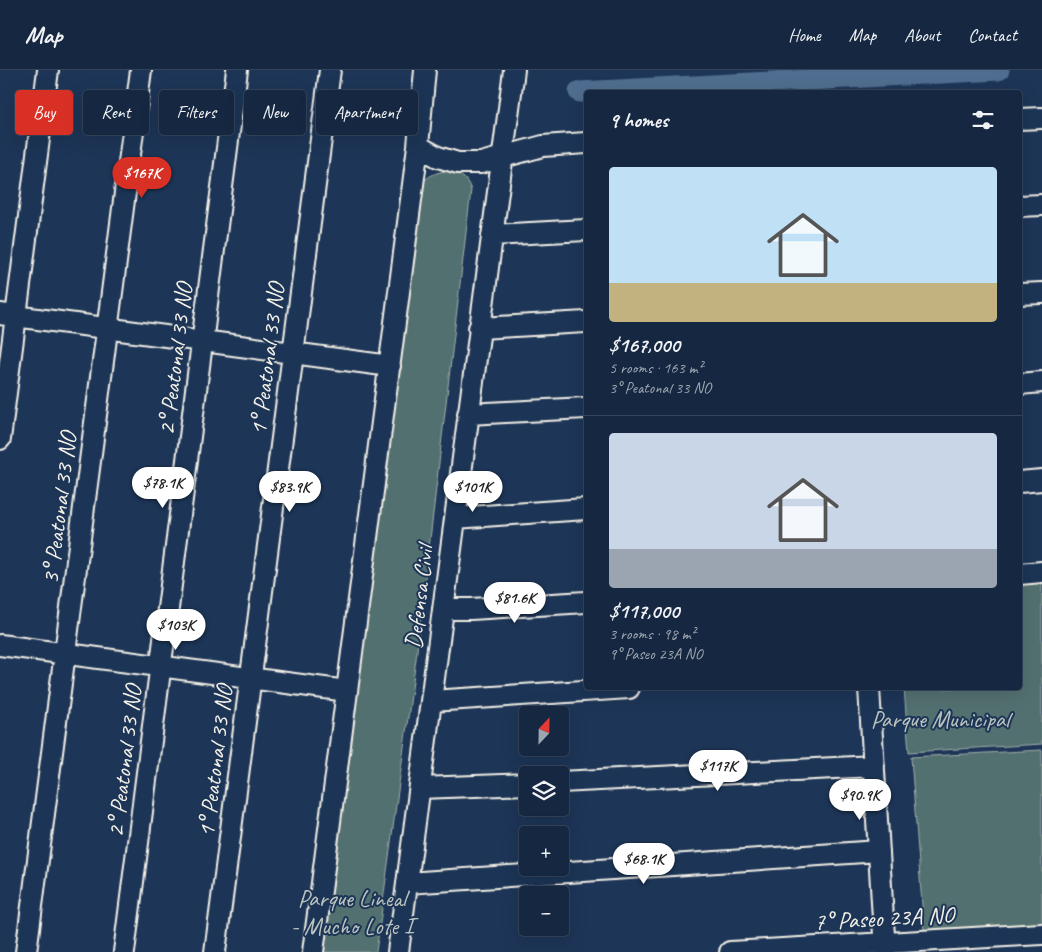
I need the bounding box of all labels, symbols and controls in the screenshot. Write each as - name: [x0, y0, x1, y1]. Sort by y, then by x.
- text: Map: [25, 20, 62, 50]
- text: Home: [788, 24, 821, 46]
- text: Map: [849, 24, 876, 46]
- text: About: [904, 24, 940, 46]
- text: Contact: [968, 24, 1017, 46]
- chip: Buy: [15, 90, 73, 135]
- chip: Rent: [83, 90, 149, 135]
- chip: Filters: [159, 90, 234, 135]
- chip: New: [244, 90, 306, 135]
- chip: Apartment: [316, 90, 418, 135]
- icon: filters: [969, 106, 997, 134]
- text: 9 homes: [609, 107, 668, 133]
- pin: $167K: [107, 156, 177, 199]
- text: $167K: [123, 163, 161, 183]
- icon: home: [758, 200, 848, 290]
- street label: 2° Peatonal 33 NO: [151, 278, 200, 437]
- street label: 1° Peatonal 33 NO: [243, 278, 292, 437]
- text: $167,000: [609, 332, 680, 358]
- text: 5 rooms · 163 m²: [609, 358, 703, 378]
- text: 3° Peatonal 33 NO: [609, 378, 711, 398]
- street label: 3° Peatonal 33 NO: [35, 427, 84, 586]
- icon: home: [758, 465, 848, 555]
- pin: $78.1K: [122, 466, 204, 509]
- pin: $83.9K: [249, 470, 331, 513]
- pin: $101K: [438, 470, 508, 513]
- text: $78.1K: [143, 473, 183, 493]
- text: $83.9K: [270, 477, 310, 497]
- text: $101K: [455, 477, 491, 497]
- street label: Defensa Civil: [398, 540, 441, 650]
- pin: $81.6K: [474, 582, 556, 624]
- text: $81.6K: [495, 588, 535, 608]
- text: $117,000: [609, 598, 679, 624]
- pin: $103K: [141, 608, 211, 651]
- text: $103K: [158, 615, 194, 635]
- text: 3 rooms · 98 m²: [609, 624, 695, 644]
- text: 9° Paseo 23A NO: [609, 644, 702, 664]
- street label: 2° Peatonal 33 NO: [100, 680, 149, 839]
- street label: 1° Peatonal 33 NO: [191, 680, 240, 839]
- park label: Parque Municipal: [871, 704, 1013, 734]
- north arrow: [519, 706, 569, 756]
- map controls: [519, 706, 569, 936]
- pin: $117K: [683, 750, 753, 792]
- text: $117K: [700, 756, 736, 776]
- button: layers: [519, 766, 569, 816]
- pin: $90.9K: [819, 778, 901, 821]
- text: $90.9K: [840, 785, 880, 805]
- button: +: [519, 826, 569, 876]
- pin: $68.1K: [603, 842, 685, 885]
- text: $68.1K: [624, 849, 664, 869]
- park label: Parque Lineal - Mucho Lote I: [290, 883, 419, 941]
- button: −: [519, 886, 569, 936]
- street label: 7° Paseo 23A NO: [813, 899, 957, 937]

